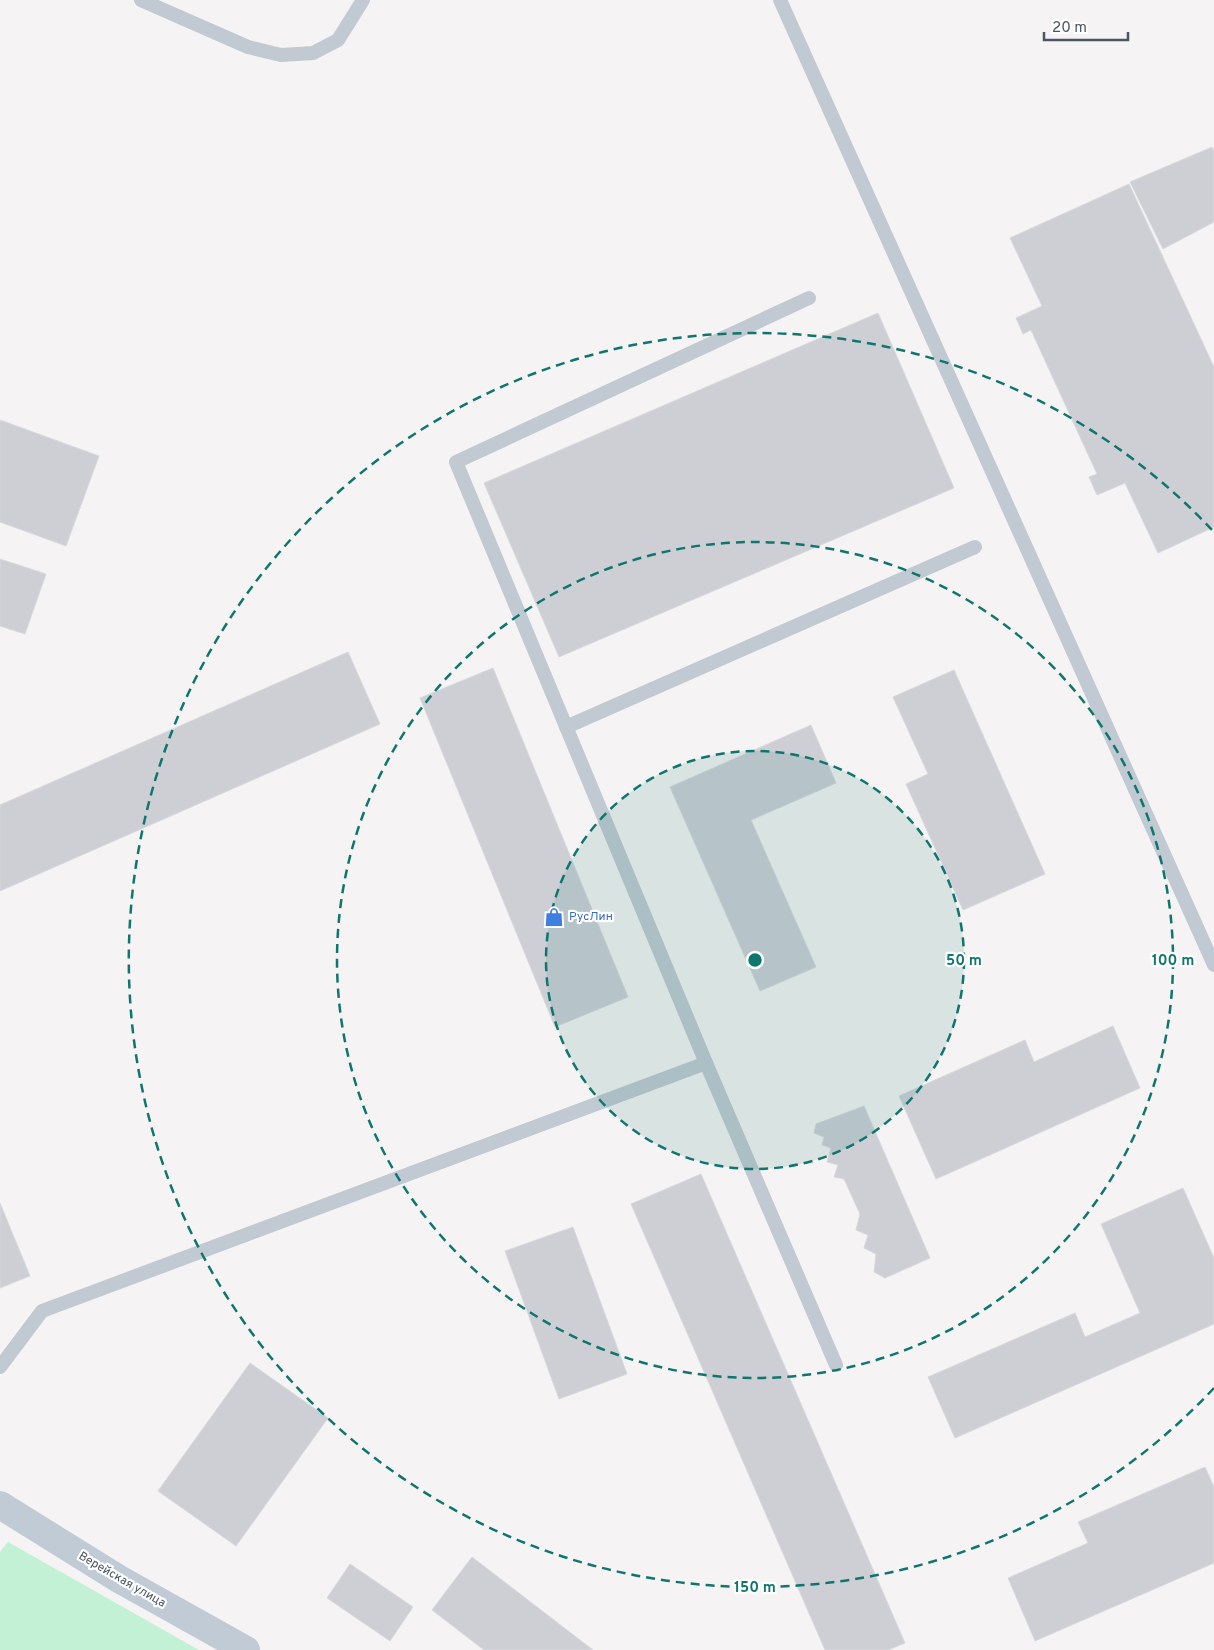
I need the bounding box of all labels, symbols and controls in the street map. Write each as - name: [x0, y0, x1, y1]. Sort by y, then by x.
- scale bar: [1044, 10, 1128, 42]
- text: 20 m: [1052, 19, 1087, 38]
- shop icon: РусЛин: [543, 906, 565, 928]
- place label: РусЛин: [569, 909, 613, 925]
- centre of rings: [746, 951, 764, 969]
- text: 50 m: [946, 952, 982, 971]
- text: 100 m: [1152, 952, 1194, 971]
- street label: Верейская улица: [75, 1548, 169, 1612]
- text: 150 m: [734, 1579, 776, 1598]

